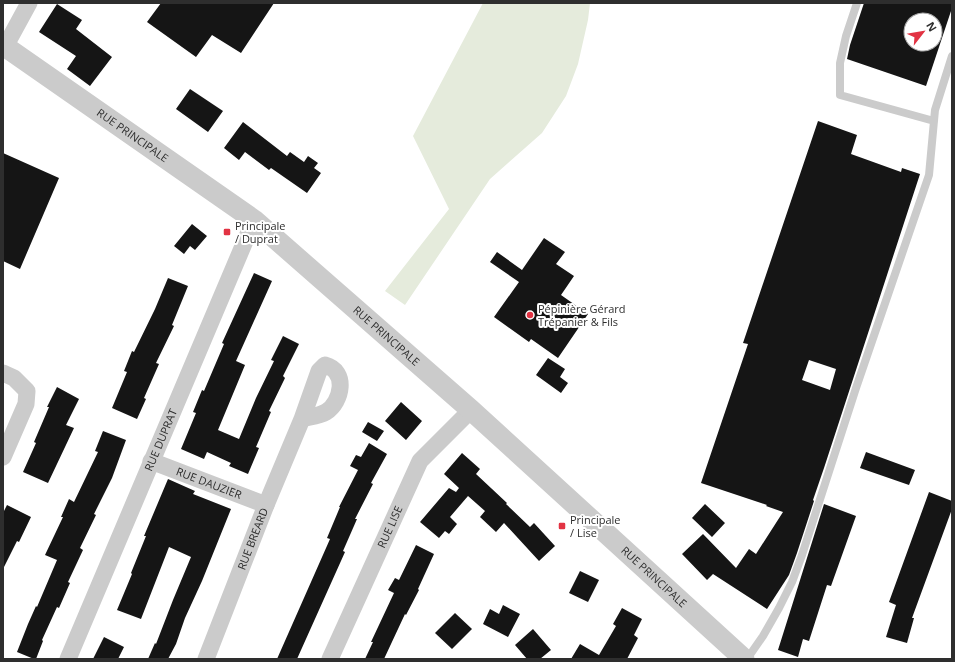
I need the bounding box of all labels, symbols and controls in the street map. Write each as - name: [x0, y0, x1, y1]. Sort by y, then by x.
- north arrow: [903, 12, 943, 52]
- text: N: [923, 19, 941, 34]
- street label: RUE PRINCIPALE: [94, 105, 172, 165]
- place label: Principale / Duprat: [235, 218, 285, 246]
- marker: Principale / Duprat: [222, 227, 232, 237]
- place label: Pépinière Gérard Trépanier & Fils: [538, 301, 626, 329]
- street label: RUE PRINCIPALE: [350, 302, 423, 369]
- marker: Pépinière Gérard Trépanier & Fils: [525, 310, 535, 320]
- street label: RUE DUPRAT: [141, 406, 180, 473]
- street label: RUE DAUZIER: [174, 463, 244, 502]
- street label: RUE LISE: [373, 503, 406, 550]
- street label: RUE BREARD: [233, 505, 271, 572]
- place label: Principale / Lise: [570, 512, 620, 540]
- marker: Principale / Lise: [557, 521, 567, 531]
- street label: RUE PRINCIPALE: [618, 543, 690, 610]

